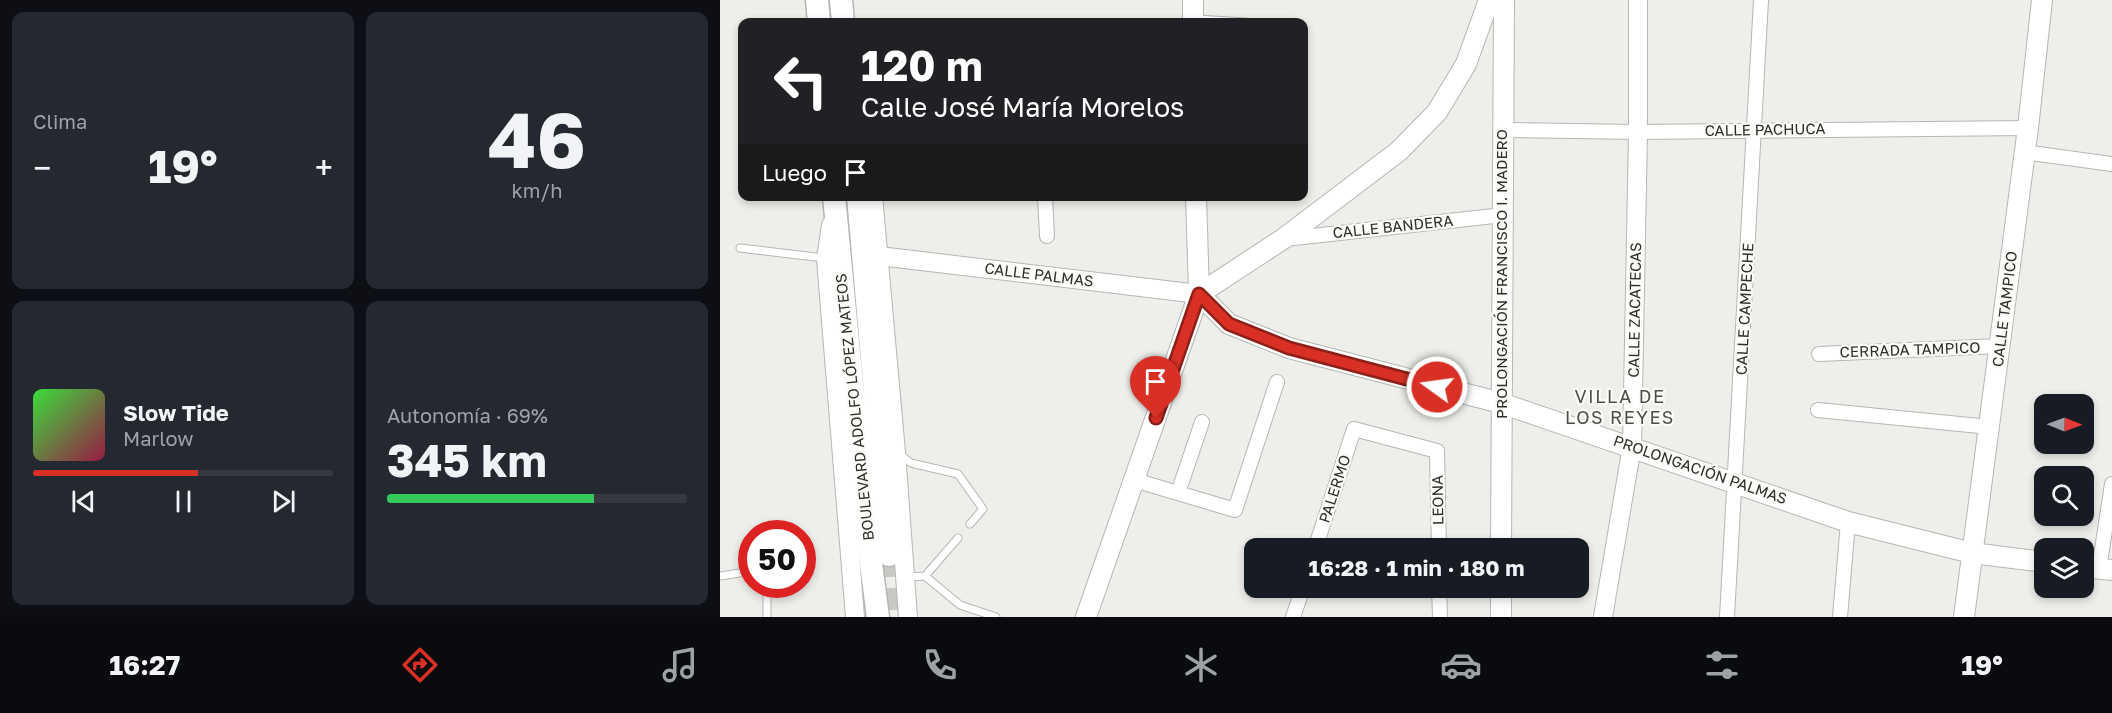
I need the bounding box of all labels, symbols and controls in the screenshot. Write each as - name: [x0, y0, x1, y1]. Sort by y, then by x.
- text: 120 m: [861, 40, 983, 90]
- icon: left: [762, 42, 840, 120]
- text: Calle José María Morelos: [861, 91, 1184, 123]
- text: 46: [488, 92, 586, 185]
- text: Clima: [33, 109, 87, 133]
- street label: CALLE PACHUCA: [1704, 119, 1826, 139]
- street label: PROLONGACIÓN FRANCISCO I. MADERO: [1492, 129, 1510, 419]
- text: 19°: [148, 139, 218, 193]
- text: −: [33, 148, 51, 187]
- text: +: [315, 148, 333, 187]
- icon: arrive: [839, 156, 872, 189]
- text: Luego: [762, 159, 827, 186]
- text: km/h: [512, 178, 562, 202]
- street label: CALLE BANDERA: [1332, 211, 1454, 241]
- street label: CALLE ZACATECAS: [1624, 242, 1644, 378]
- street label: CALLE CAMPECHE: [1732, 242, 1756, 376]
- street label: CALLE TAMPICO: [1988, 250, 2020, 368]
- street label: CALLE PALMAS: [984, 258, 1095, 290]
- street label: BOULEVARD ADOLFO LÓPEZ MATEOS: [831, 273, 877, 542]
- street label: CERRADA TAMPICO: [1839, 338, 1981, 360]
- position arrow: [1405, 355, 1469, 419]
- pin: [1130, 356, 1181, 418]
- icon: arrive: [1139, 365, 1172, 398]
- district label: VILLA DE LOS REYES: [1565, 385, 1675, 428]
- north arrow: [2034, 394, 2094, 454]
- map controls: [2034, 394, 2094, 598]
- text: Slow Tide: [123, 399, 229, 426]
- text: Autonomía · 69%: [387, 403, 548, 427]
- text: Marlow: [123, 426, 194, 450]
- street label: PROLONGACIÓN PALMAS: [1611, 431, 1789, 507]
- text: 345 km: [387, 433, 547, 487]
- street label: PALERMO: [1315, 452, 1354, 525]
- button: search: [2034, 466, 2094, 526]
- street label: LEONA: [1428, 475, 1446, 525]
- icon: previous: [67, 485, 100, 518]
- icon: pause: [167, 485, 200, 518]
- icon: next: [267, 485, 300, 518]
- speed limit sign: 50: [738, 520, 816, 598]
- button: layers: [2034, 538, 2094, 598]
- text: 16:28 · 1 min · 180 m: [1309, 554, 1524, 581]
- icon: directions: [399, 644, 441, 686]
- icon: music: [659, 644, 701, 686]
- icon: phone: [919, 644, 961, 686]
- icon: climate: [1180, 644, 1222, 686]
- icon: car: [1440, 644, 1482, 686]
- icon: filters: [1701, 644, 1743, 686]
- text: 16:27: [109, 649, 180, 681]
- text: 19°: [1961, 649, 2003, 681]

